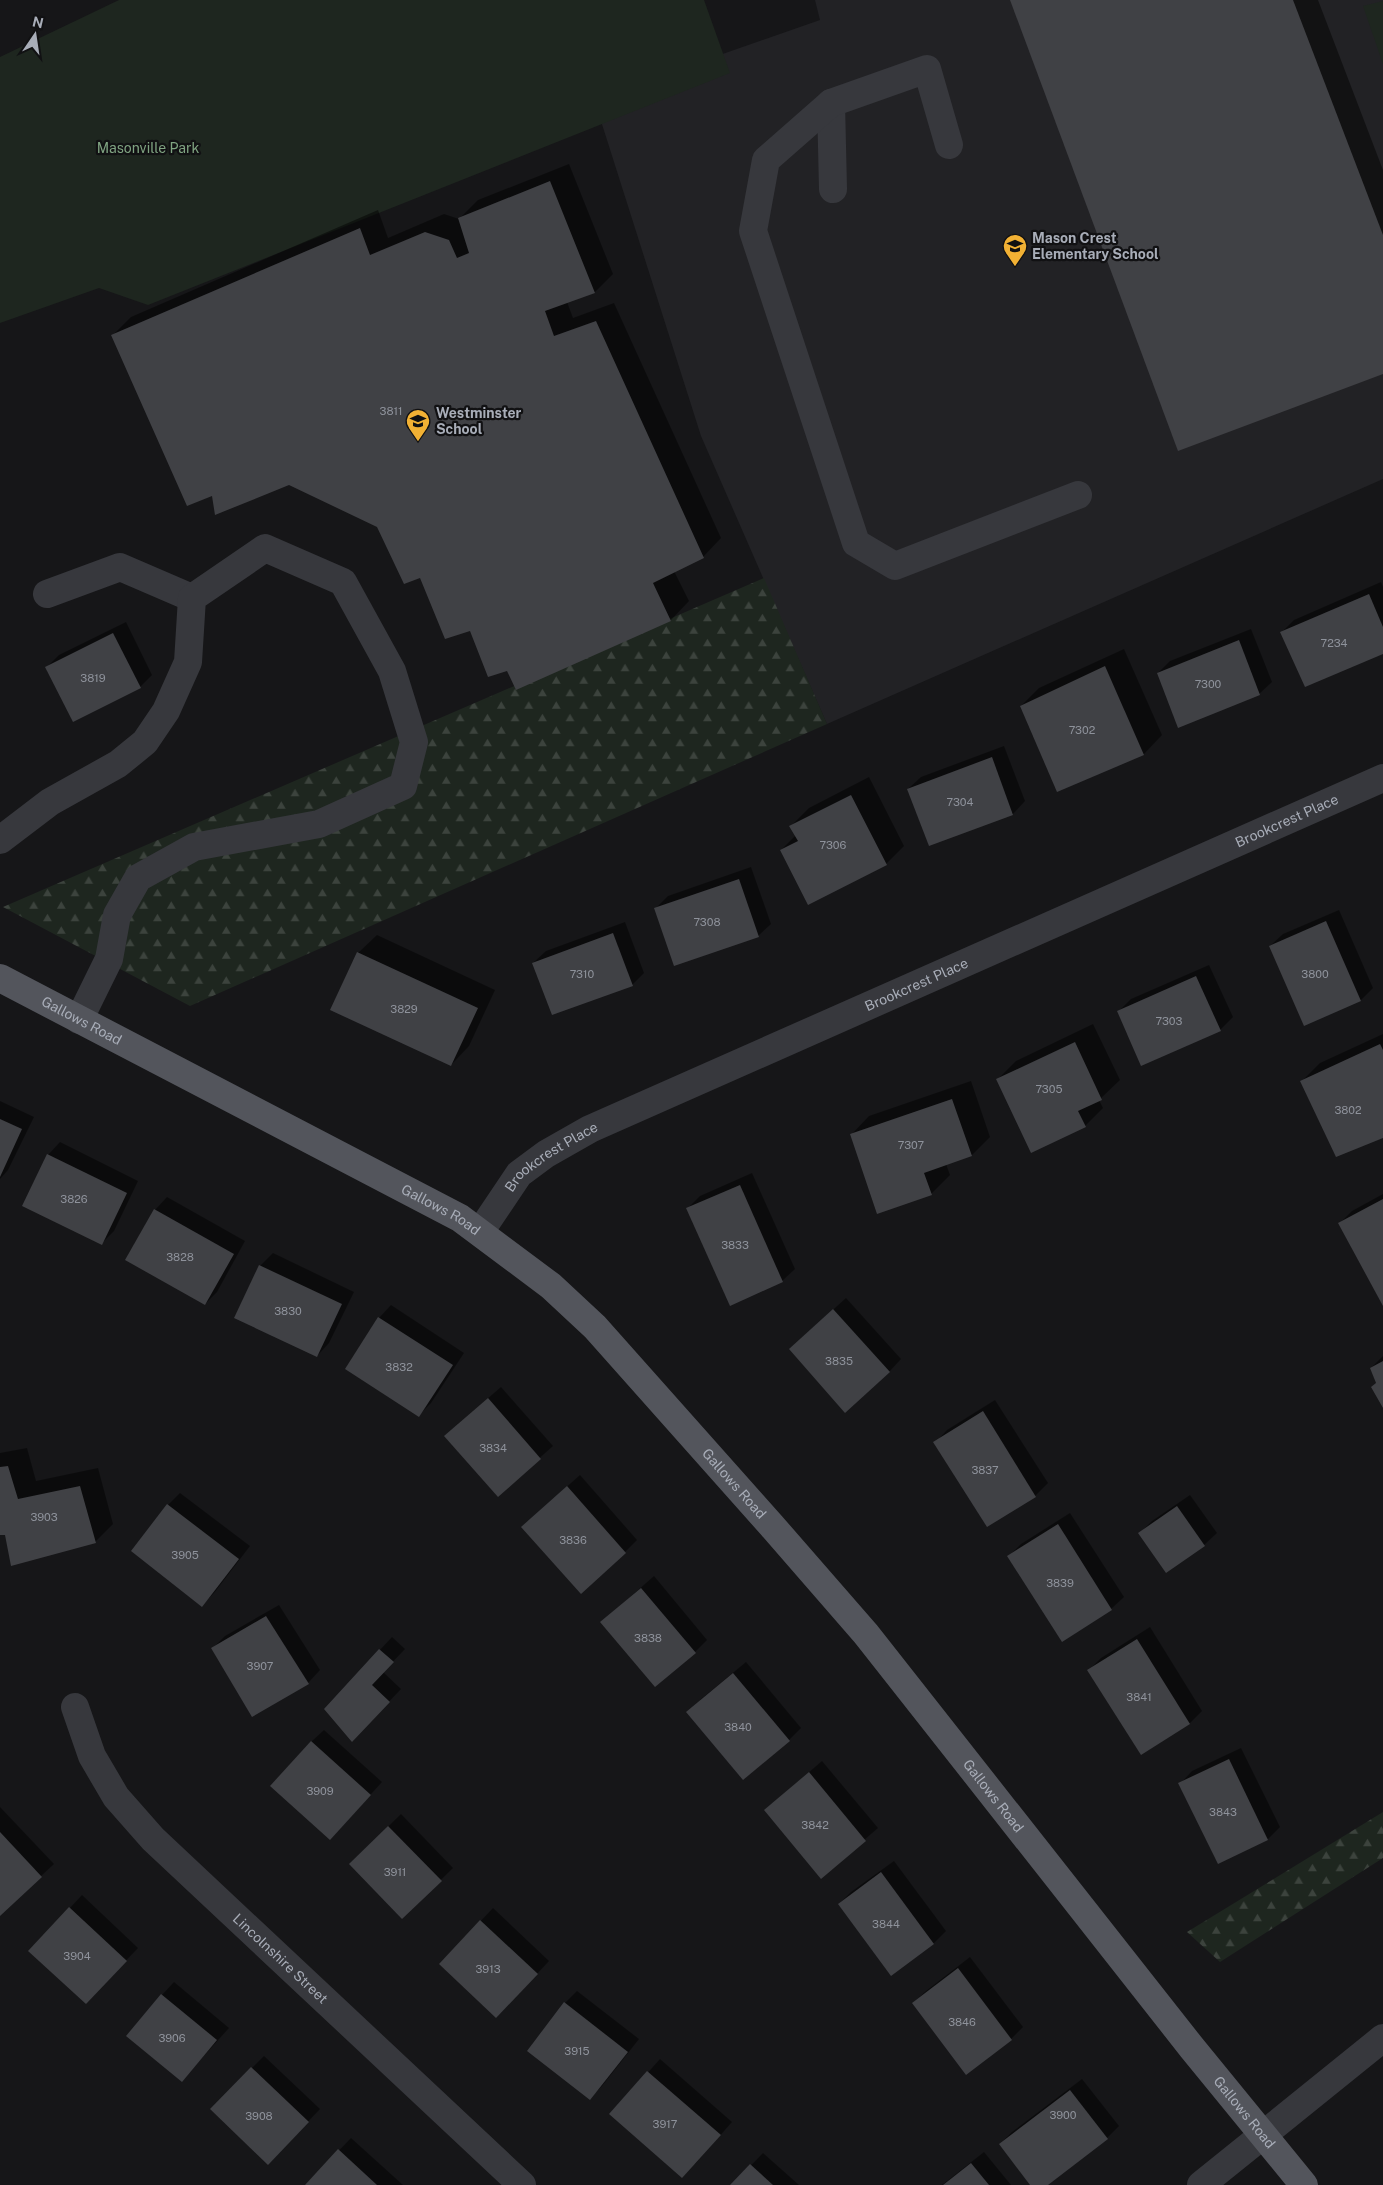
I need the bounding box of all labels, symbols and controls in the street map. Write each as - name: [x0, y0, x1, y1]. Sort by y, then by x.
- north arrow: [10, 10, 60, 60]
- text: N: [31, 13, 45, 31]
- park label: Masonville Park: [97, 140, 199, 156]
- place label: Mason Crest Elementary School: [1032, 230, 1159, 262]
- school or university icon: Mason Crest Elementary School: [1002, 233, 1028, 267]
- house number: 3811: [380, 405, 402, 417]
- place label: Westminster School: [436, 405, 522, 437]
- school or university icon: Westminster School: [405, 408, 431, 442]
- house number: 7234: [1320, 637, 1348, 649]
- house number: 3819: [80, 672, 106, 684]
- house number: 7300: [1195, 678, 1222, 690]
- house number: 7302: [1069, 724, 1096, 736]
- street label: Brookcrest Place: [1233, 791, 1341, 850]
- house number: 7304: [947, 796, 974, 808]
- house number: 7306: [820, 839, 847, 851]
- house number: 7308: [693, 916, 721, 928]
- street label: Brookcrest Place: [862, 955, 970, 1014]
- house number: 7310: [570, 968, 595, 980]
- house number: 3800: [1301, 968, 1329, 980]
- street label: Gallows Road: [39, 993, 124, 1048]
- house number: 3829: [390, 1003, 418, 1015]
- house number: 7303: [1156, 1015, 1182, 1027]
- house number: 7305: [1035, 1083, 1063, 1095]
- house number: 3802: [1334, 1104, 1362, 1116]
- street label: Brookcrest Place: [502, 1119, 600, 1195]
- house number: 7307: [898, 1139, 925, 1151]
- street label: Gallows Road: [399, 1181, 483, 1238]
- house number: 3826: [60, 1193, 88, 1205]
- house number: 3833: [721, 1239, 749, 1251]
- house number: 3828: [166, 1251, 194, 1263]
- house number: 3830: [274, 1305, 302, 1317]
- house number: 3835: [825, 1355, 853, 1367]
- house number: 3832: [385, 1361, 413, 1373]
- house number: 3834: [479, 1442, 507, 1454]
- street label: Gallows Road: [699, 1445, 769, 1522]
- house number: 3837: [971, 1464, 999, 1476]
- house number: 3903: [30, 1511, 58, 1523]
- house number: 3836: [559, 1534, 587, 1546]
- house number: 3905: [171, 1549, 199, 1561]
- house number: 3839: [1046, 1577, 1074, 1589]
- house number: 3838: [634, 1632, 662, 1644]
- house number: 3907: [247, 1660, 274, 1672]
- house number: 3841: [1126, 1691, 1152, 1703]
- house number: 3840: [724, 1721, 752, 1733]
- street label: Gallows Road: [960, 1756, 1027, 1835]
- house number: 3909: [306, 1785, 334, 1797]
- house number: 3843: [1209, 1806, 1237, 1818]
- house number: 3842: [801, 1819, 829, 1831]
- house number: 3911: [384, 1866, 406, 1878]
- street label: Lincolnshire Street: [230, 1910, 331, 2007]
- house number: 3844: [872, 1918, 900, 1930]
- house number: 3904: [63, 1950, 91, 1962]
- house number: 3913: [475, 1963, 501, 1975]
- house number: 3846: [948, 2016, 976, 2028]
- house number: 3906: [158, 2032, 186, 2044]
- house number: 3915: [564, 2045, 590, 2057]
- street label: Gallows Road: [1210, 2073, 1279, 2151]
- house number: 3900: [1049, 2109, 1077, 2121]
- house number: 3908: [245, 2110, 273, 2122]
- house number: 3917: [653, 2118, 678, 2130]

